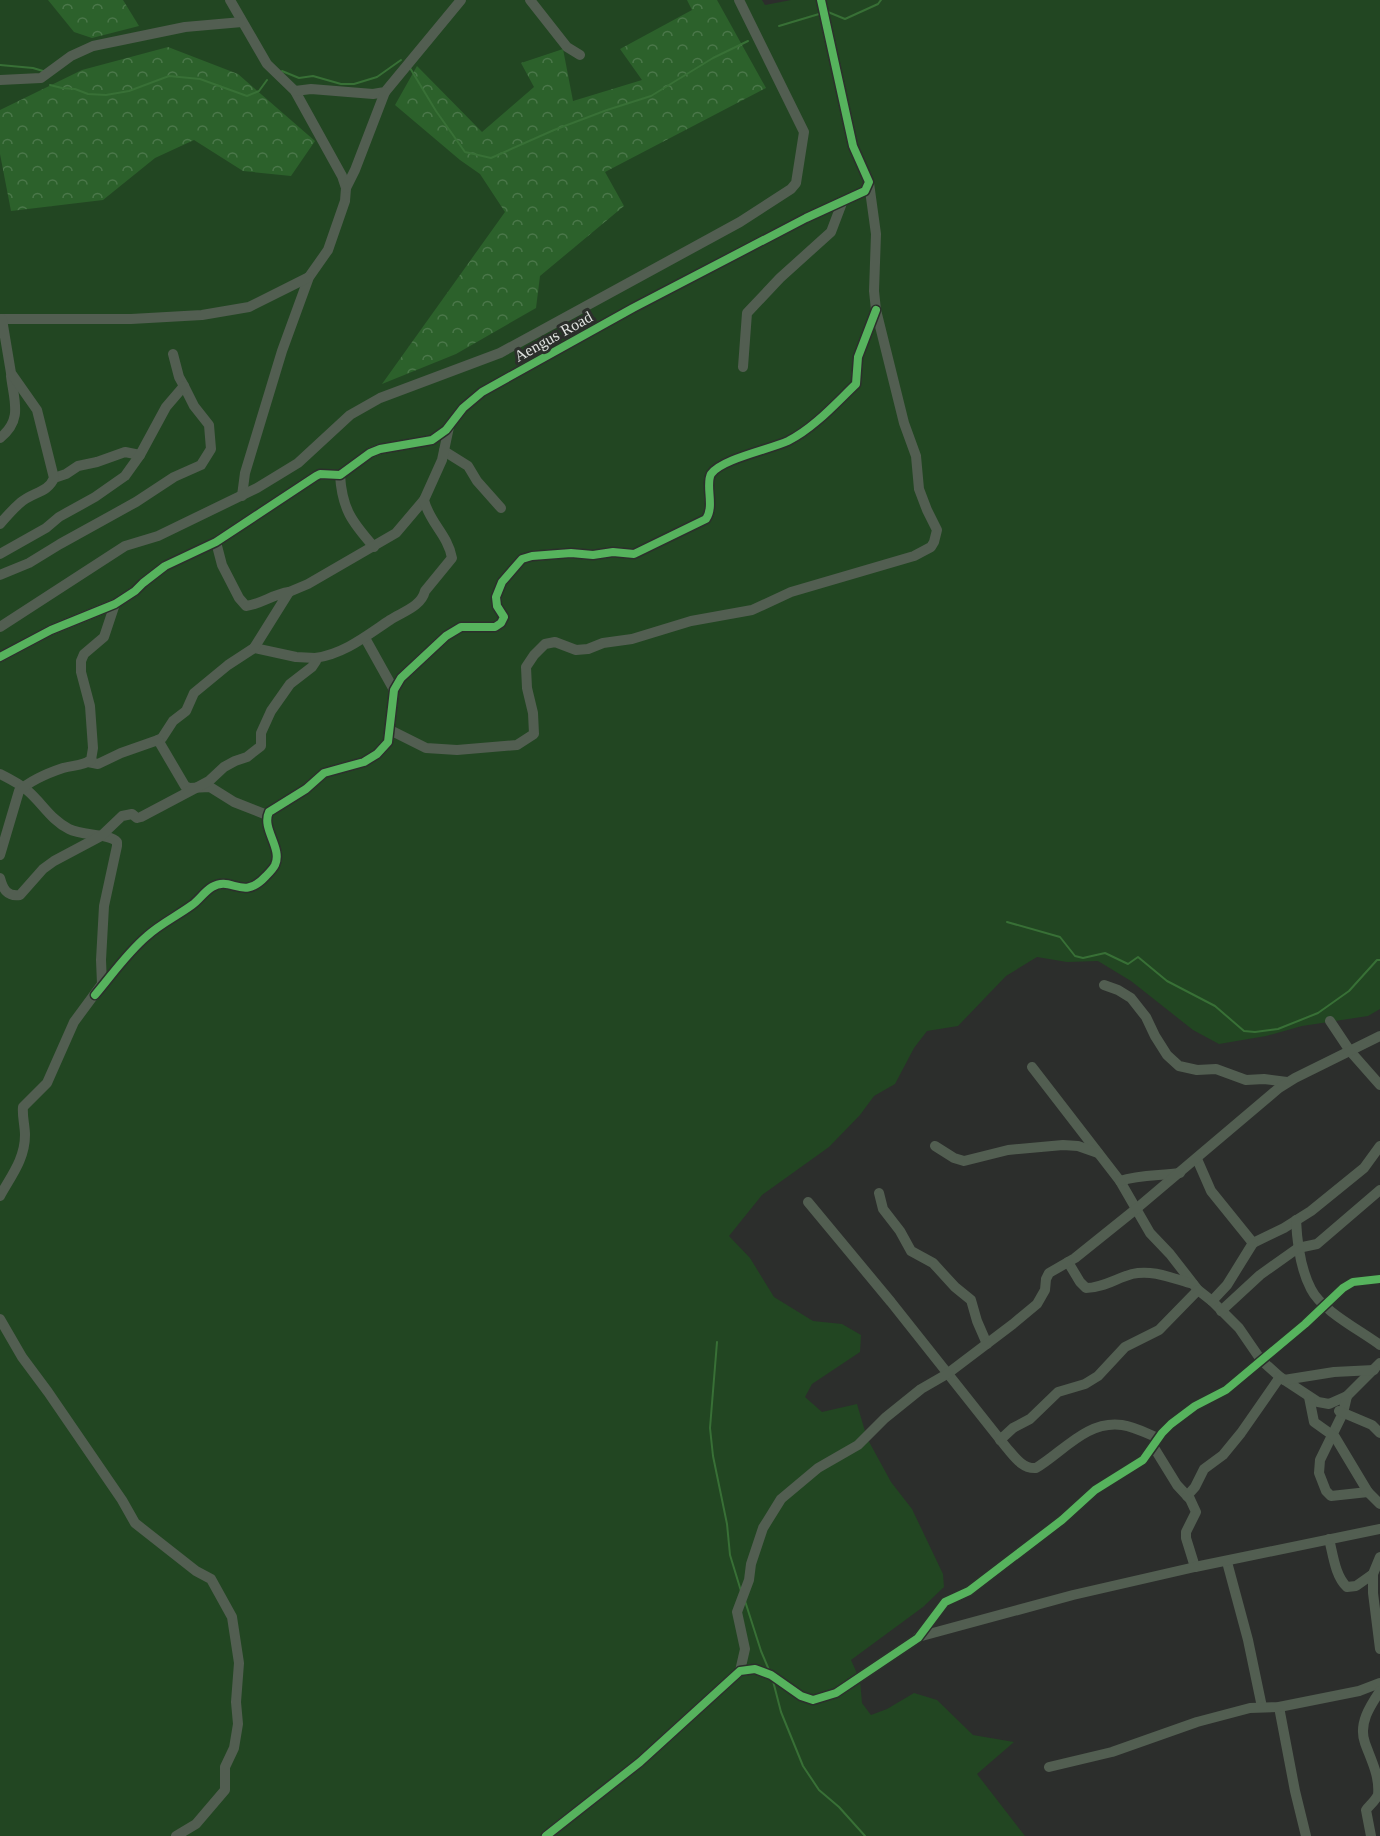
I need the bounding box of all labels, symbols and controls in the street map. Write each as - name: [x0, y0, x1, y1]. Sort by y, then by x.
- street label: Aengus Road: [511, 308, 596, 366]

